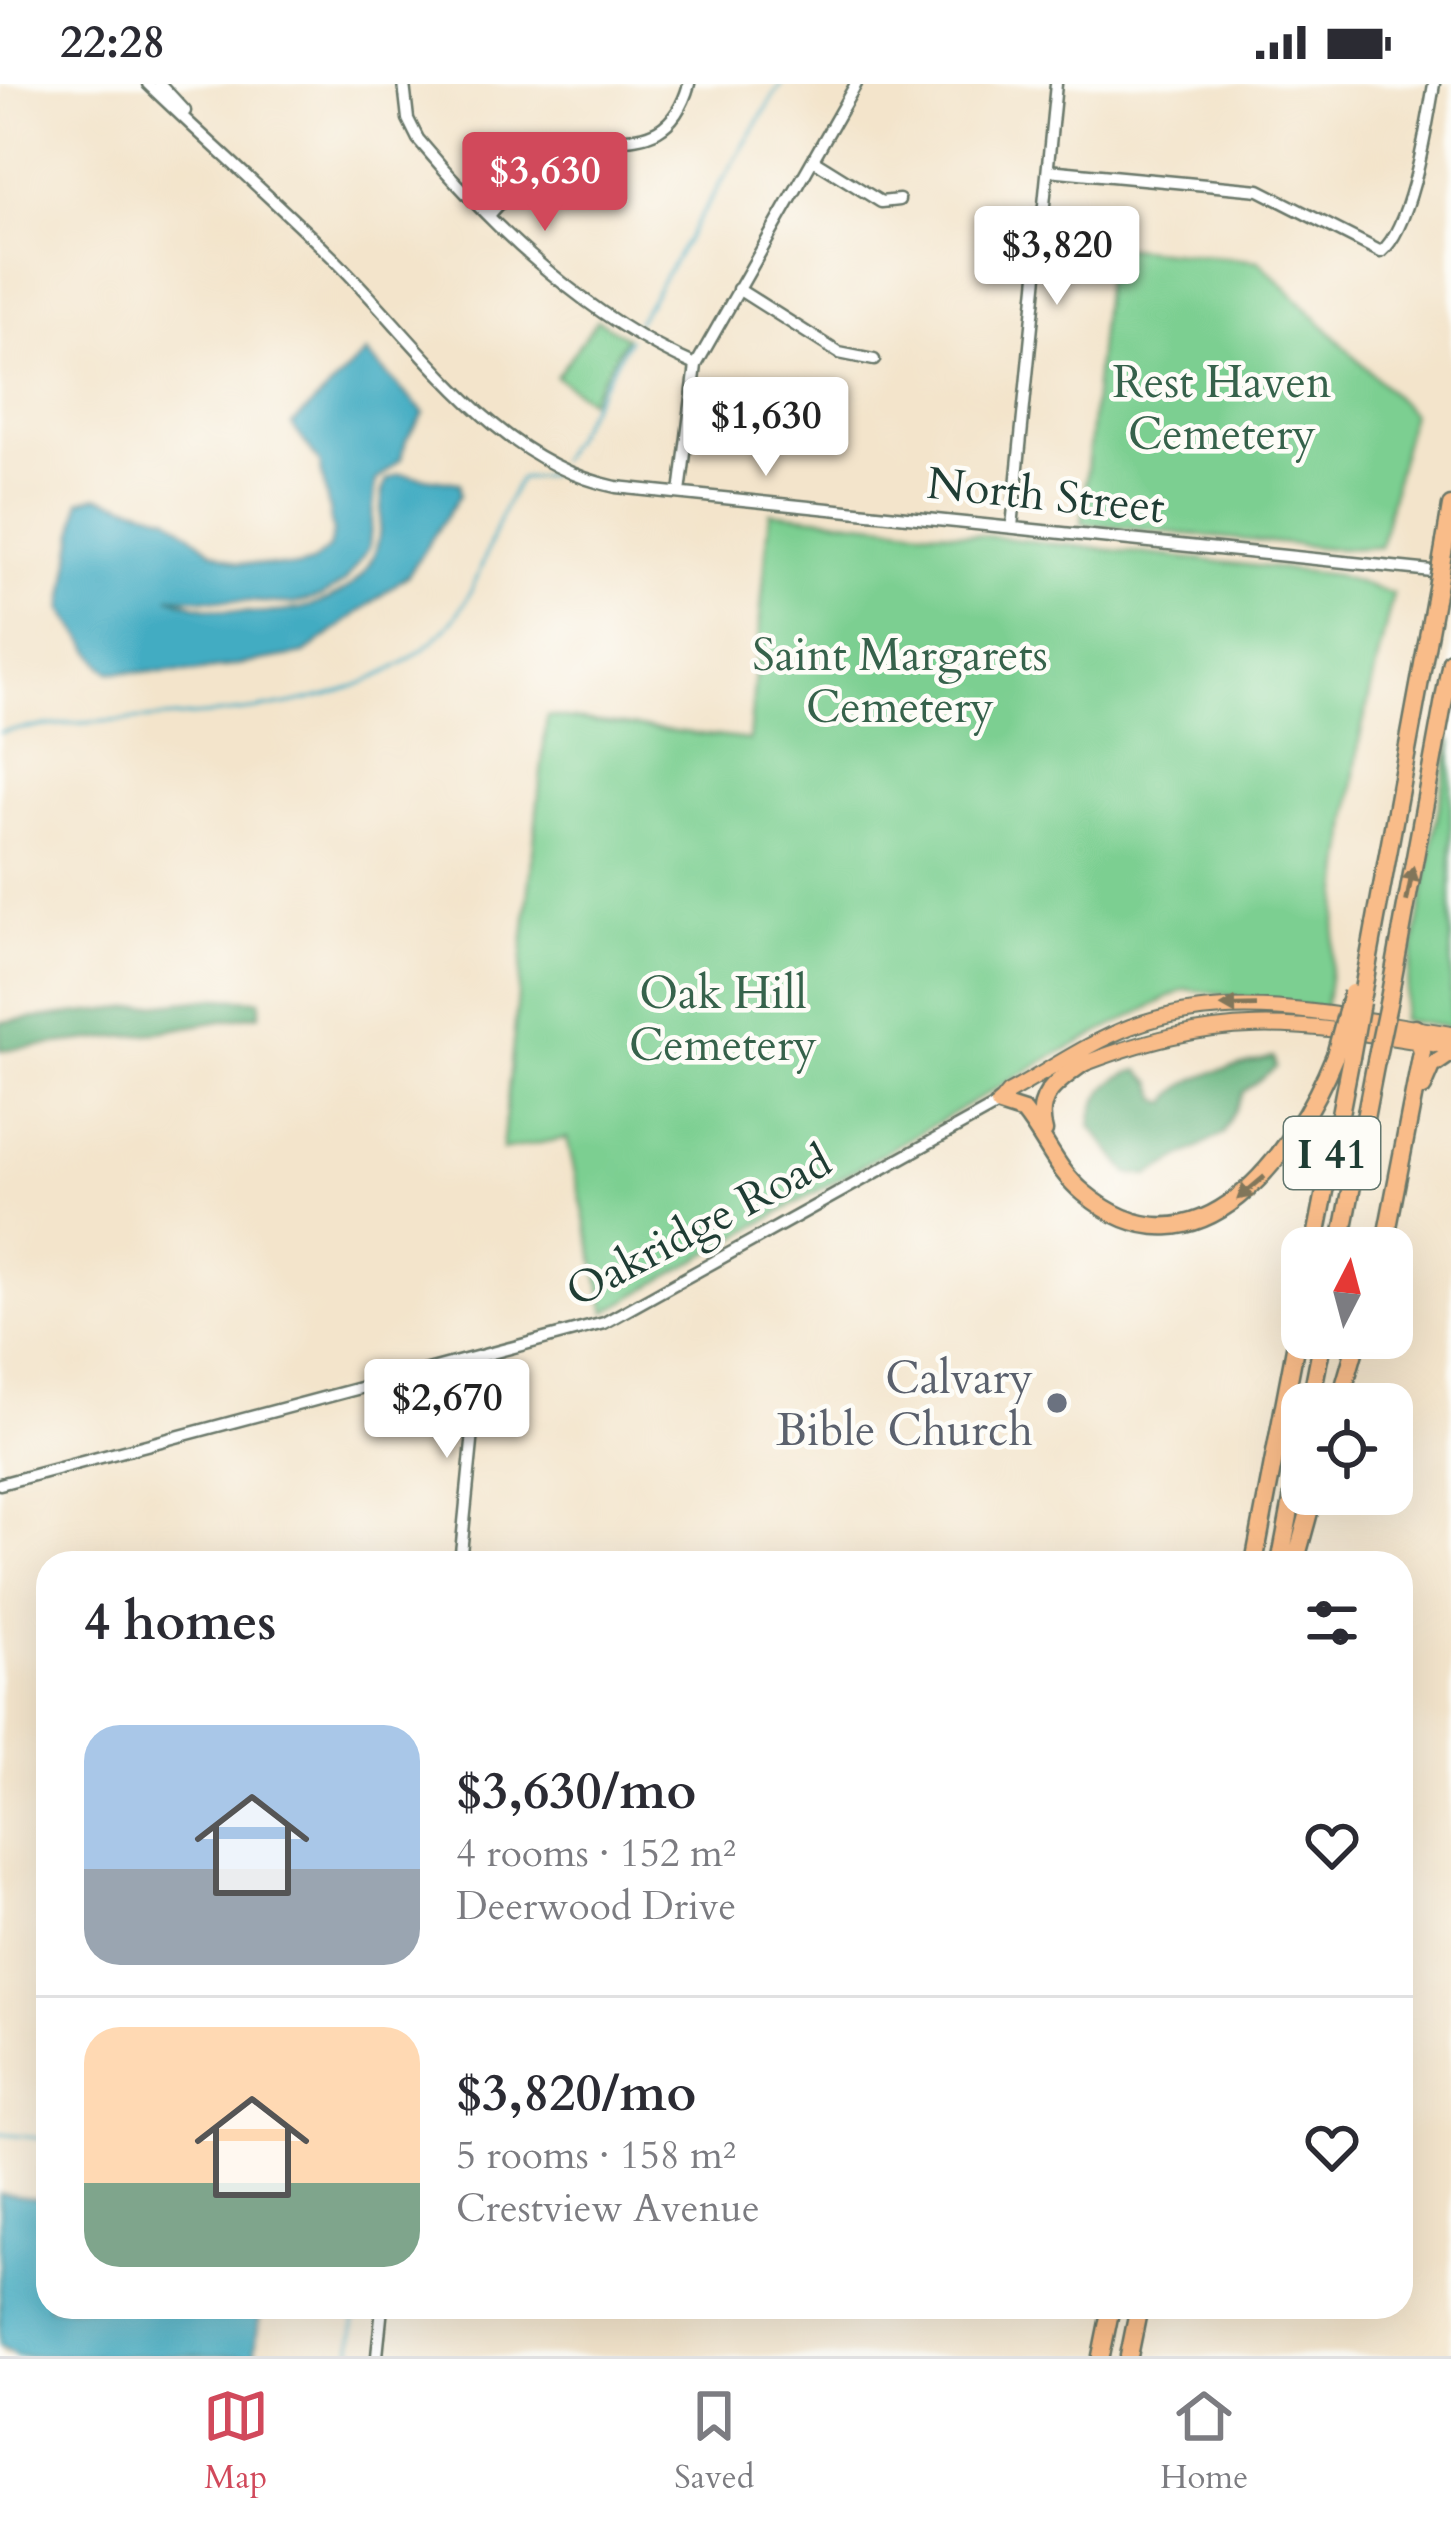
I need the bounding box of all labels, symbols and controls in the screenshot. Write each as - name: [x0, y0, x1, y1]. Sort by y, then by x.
- text: 22:28: [60, 12, 165, 73]
- pin: $3,630: [447, 132, 643, 234]
- text: $3,630: [489, 144, 601, 197]
- pin: $3,820: [959, 206, 1155, 308]
- text: $3,820: [1001, 218, 1113, 271]
- park label: Rest Haven Cemetery: [1113, 352, 1332, 465]
- pin: $1,630: [668, 377, 864, 479]
- text: $1,630: [710, 389, 822, 442]
- street label: North Street: [924, 453, 1168, 538]
- park label: Saint Margarets Cemetery: [752, 625, 1048, 738]
- one-way arrow: [1401, 864, 1420, 902]
- park label: Oak Hill Cemetery: [629, 963, 817, 1076]
- one-way arrow: [1219, 996, 1257, 1016]
- road number: I 41: [1284, 1117, 1380, 1189]
- street label: Oakridge Road: [555, 1131, 842, 1322]
- one-way arrow: [1236, 1174, 1266, 1200]
- north arrow: [1281, 1227, 1413, 1359]
- map controls: [1281, 1227, 1413, 1515]
- place label: Calvary Bible Church: [776, 1348, 1033, 1461]
- pin: $2,670: [349, 1359, 545, 1461]
- text: $2,670: [391, 1371, 503, 1424]
- button: locate: [1281, 1383, 1413, 1515]
- marker: Calvary Bible Church: [1044, 1390, 1070, 1416]
- text: 4 homes: [84, 1588, 276, 1658]
- icon: filters: [1299, 1590, 1365, 1656]
- text: $3,630/mo: [456, 1757, 696, 1827]
- icon: home: [180, 1773, 324, 1917]
- icon: heart: [1299, 1812, 1365, 1878]
- text: 4 rooms · 152 m²: [456, 1827, 736, 1880]
- text: Deerwood Drive: [456, 1880, 736, 1933]
- text: $3,820/mo: [456, 2059, 696, 2129]
- icon: home: [180, 2075, 324, 2219]
- icon: heart: [1299, 2114, 1365, 2180]
- text: 5 rooms · 158 m²: [456, 2129, 736, 2182]
- text: Crestview Avenue: [456, 2182, 760, 2235]
- tab: Map: [203, 2383, 269, 2500]
- tab: Saved: [674, 2383, 754, 2500]
- tab: Home: [1160, 2383, 1248, 2500]

